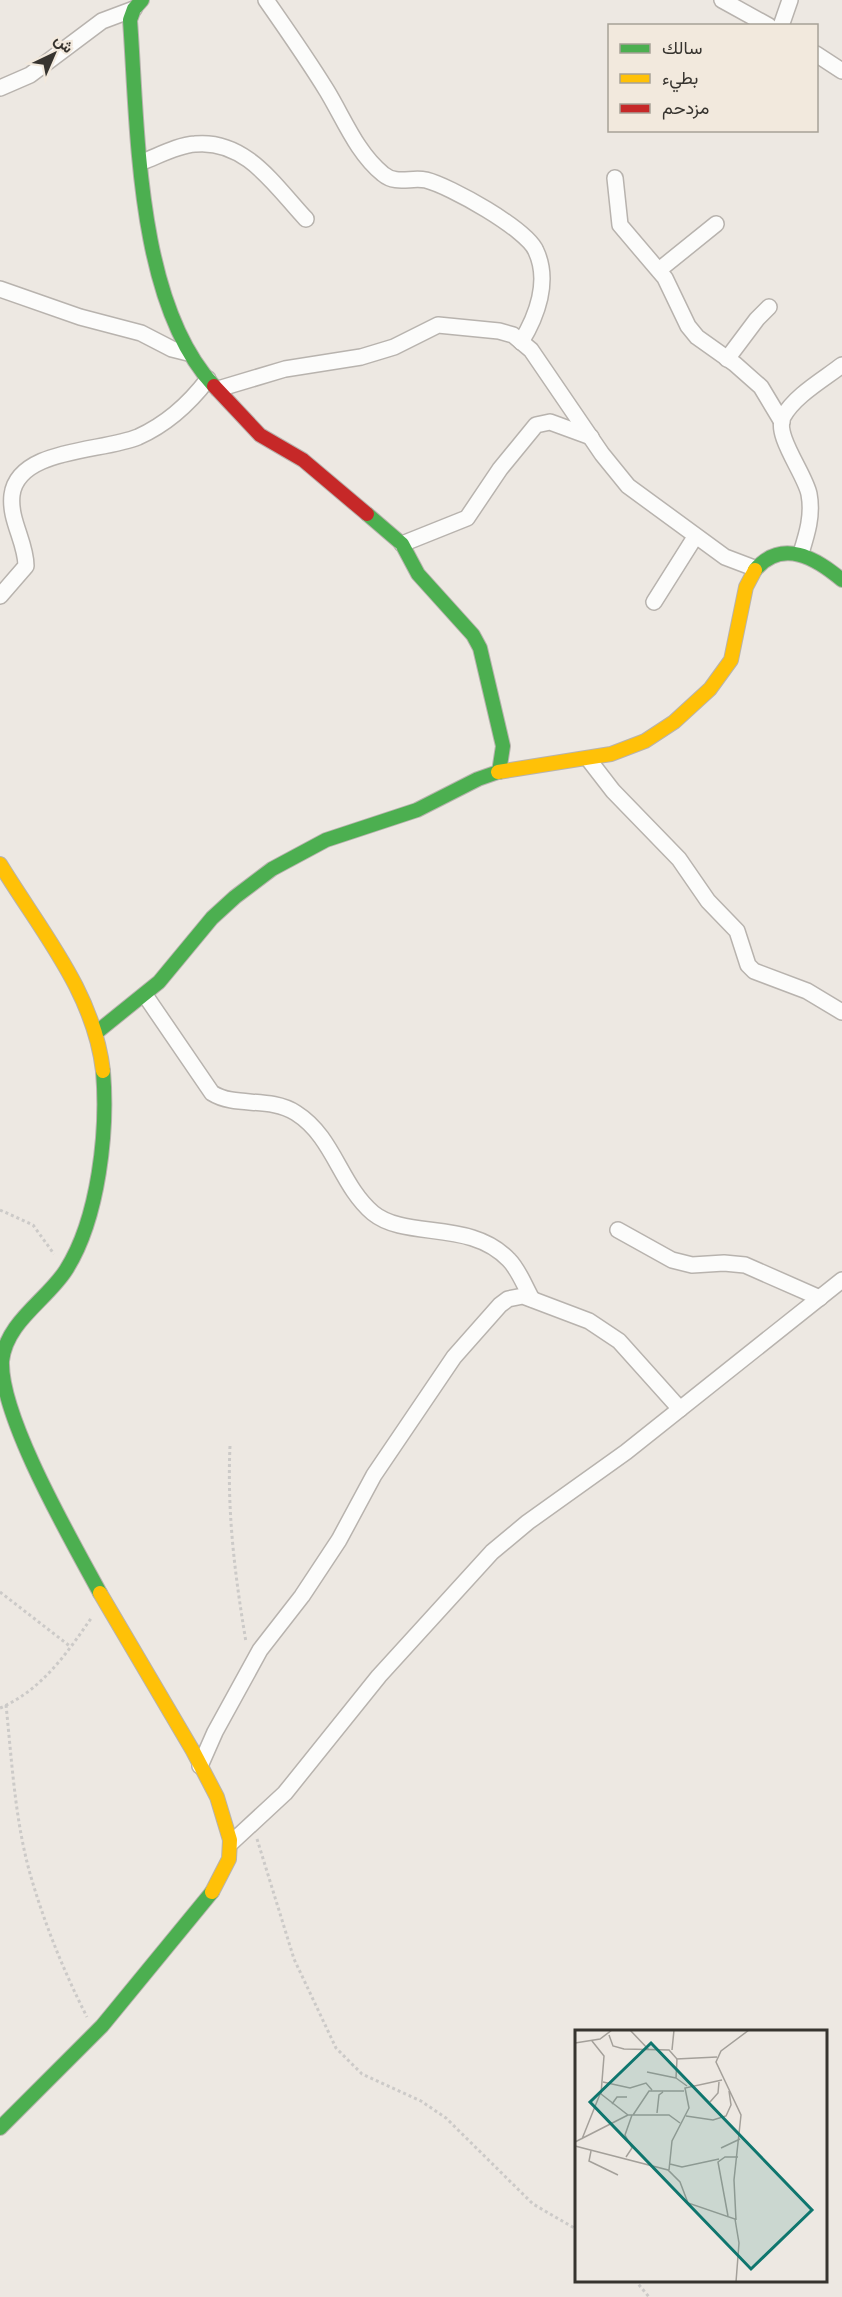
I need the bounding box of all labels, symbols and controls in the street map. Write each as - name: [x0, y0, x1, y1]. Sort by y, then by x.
- north arrow: [24, 24, 84, 84]
- legend: [608, 24, 818, 132]
- text: ش: [50, 27, 80, 58]
- text: سالك: [662, 33, 702, 60]
- text: بطيء: [662, 63, 698, 93]
- text: مزدحم: [662, 93, 709, 120]
- inset map: [575, 2030, 827, 2282]

